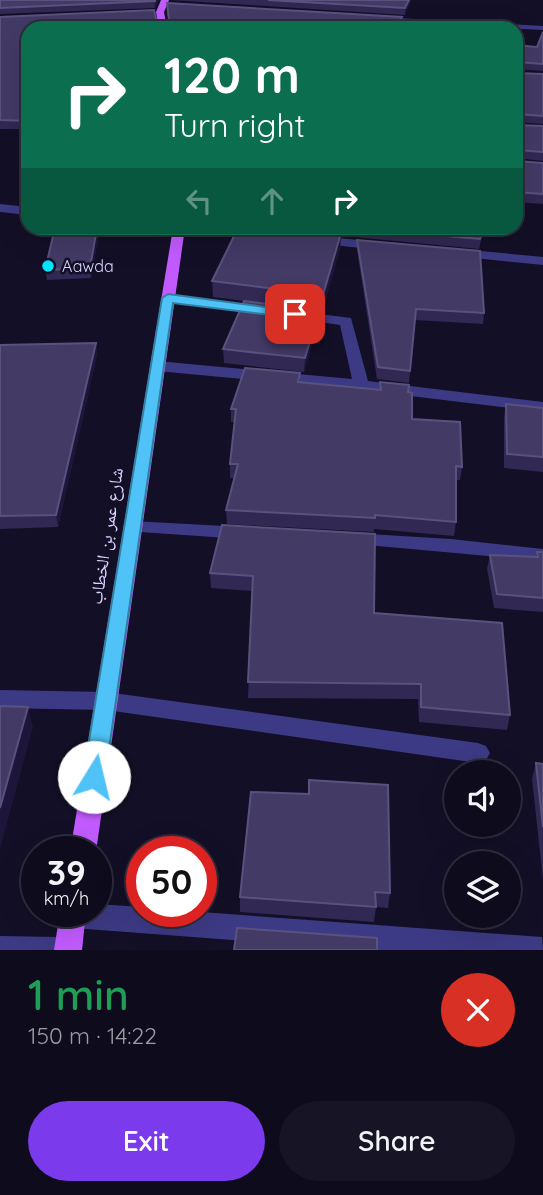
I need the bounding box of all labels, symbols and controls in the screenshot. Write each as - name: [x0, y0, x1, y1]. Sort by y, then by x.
- text: 120 m: [164, 44, 300, 105]
- icon: right: [49, 49, 140, 140]
- text: Turn right: [164, 105, 305, 145]
- icon: left: [180, 182, 218, 220]
- icon: ahead: [253, 182, 291, 220]
- icon: right: [326, 182, 364, 220]
- place label: Aawda: [62, 256, 114, 276]
- marker: Aawda: [40, 258, 56, 274]
- pin: [265, 284, 325, 344]
- icon: arrive: [276, 295, 314, 333]
- street label: شارع عمر بن الخطاب: [84, 466, 128, 606]
- position arrow: [57, 740, 131, 814]
- map controls: [444, 760, 521, 928]
- button: sound: [444, 760, 521, 837]
- speed limit sign: 50: [126, 836, 217, 927]
- text: 39: [47, 850, 86, 894]
- button: layers: [444, 851, 521, 928]
- text: km/h: [44, 887, 89, 910]
- text: 1 min: [28, 968, 129, 1021]
- button: close: [441, 973, 515, 1047]
- text: 150 m · 14:22: [28, 1021, 157, 1050]
- button: Exit: [28, 1101, 265, 1181]
- button: Share: [279, 1101, 515, 1181]

